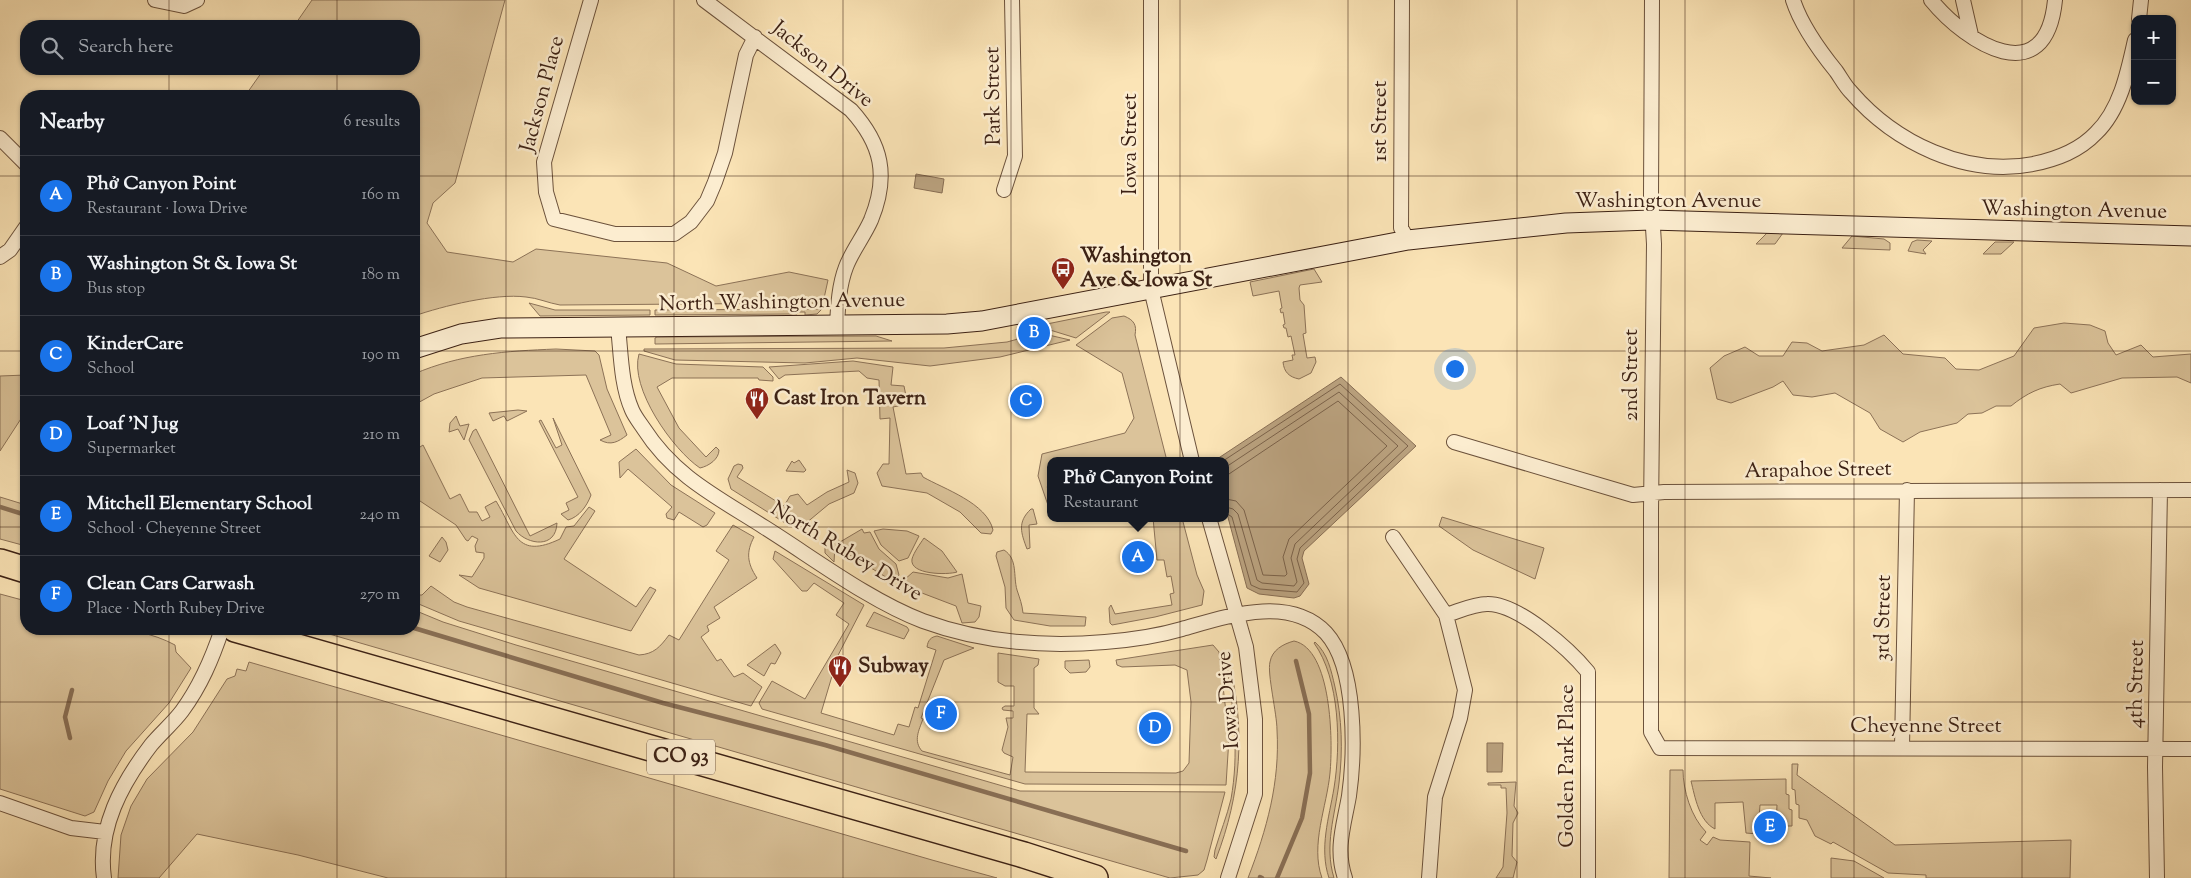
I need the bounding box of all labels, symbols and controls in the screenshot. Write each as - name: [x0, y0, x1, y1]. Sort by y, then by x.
- street label: Jackson Drive: [764, 14, 879, 116]
- map controls: [2131, 15, 2176, 105]
- button: +: [2131, 15, 2176, 60]
- search box: [20, 20, 420, 75]
- street label: Jackson Place: [513, 32, 573, 156]
- icon: search: [38, 34, 66, 62]
- text: Search here: [78, 34, 173, 61]
- street label: Park Street: [978, 46, 1010, 146]
- button: −: [2131, 60, 2176, 105]
- street label: 1st Street: [1366, 80, 1396, 162]
- street label: Iowa Street: [1116, 93, 1146, 195]
- text: Nearby: [40, 108, 105, 138]
- text: 6 results: [344, 111, 400, 134]
- text: Phở Canyon Point: [87, 171, 236, 198]
- text: A: [50, 184, 63, 207]
- text: 160 m: [362, 184, 400, 207]
- street label: Washington Avenue: [1575, 187, 1761, 217]
- street label: Washington Avenue: [1981, 194, 2167, 228]
- text: Restaurant · Iowa Drive: [87, 198, 247, 221]
- place label: Washington Ave & Iowa St: [1080, 242, 1213, 296]
- text: Washington St & Iowa St: [87, 251, 297, 278]
- bus stop icon: Washington Ave & Iowa St: [1050, 256, 1076, 290]
- text: B: [51, 264, 61, 287]
- text: 180 m: [361, 264, 400, 287]
- text: Bus stop: [87, 278, 145, 301]
- street label: North Washington Avenue: [659, 286, 905, 320]
- pin: B: [1018, 314, 1050, 352]
- street label: 2nd Street: [1617, 329, 1647, 421]
- text: KinderCare: [87, 331, 183, 358]
- text: C: [50, 344, 62, 367]
- text: 190 m: [362, 344, 400, 367]
- your location: [1442, 356, 1468, 382]
- text: School: [87, 358, 135, 381]
- pin: C: [1010, 382, 1042, 420]
- place label: Cast Iron Tavern: [774, 384, 927, 414]
- restaurant icon: Cast Iron Tavern: [744, 386, 770, 420]
- text: Loaf 'N Jug: [87, 411, 178, 438]
- text: D: [50, 424, 62, 447]
- text: 210 m: [362, 424, 400, 447]
- text: Supermarket: [87, 438, 176, 461]
- street label: Arapahoe Street: [1744, 455, 1892, 487]
- popup: [1047, 457, 1229, 522]
- text: Phở Canyon Point: [1064, 465, 1212, 492]
- text: Mitchell Elementary School: [87, 491, 312, 518]
- text: Restaurant: [1064, 492, 1138, 515]
- street label: North Rubey Drive: [764, 495, 928, 609]
- text: E: [51, 504, 61, 527]
- text: 240 m: [359, 504, 400, 527]
- text: School · Cheyenne Street: [87, 518, 261, 541]
- pin: A: [1122, 538, 1154, 576]
- text: Clean Cars Carwash: [87, 571, 255, 598]
- street label: 3rd Street: [1868, 574, 1900, 662]
- text: F: [52, 584, 60, 607]
- text: 270 m: [360, 584, 400, 607]
- text: Place · North Rubey Drive: [87, 598, 265, 621]
- street label: 4th Street: [2121, 639, 2153, 729]
- street label: Iowa Drive: [1210, 650, 1248, 750]
- place label: Subway: [858, 652, 929, 682]
- restaurant icon: Subway: [827, 654, 853, 688]
- street label: Golden Park Place: [1553, 684, 1583, 848]
- pin: F: [925, 695, 957, 733]
- pin: D: [1139, 709, 1171, 747]
- street label: Cheyenne Street: [1850, 712, 2002, 742]
- road number: CO 93: [647, 740, 715, 774]
- pin: E: [1754, 808, 1786, 846]

